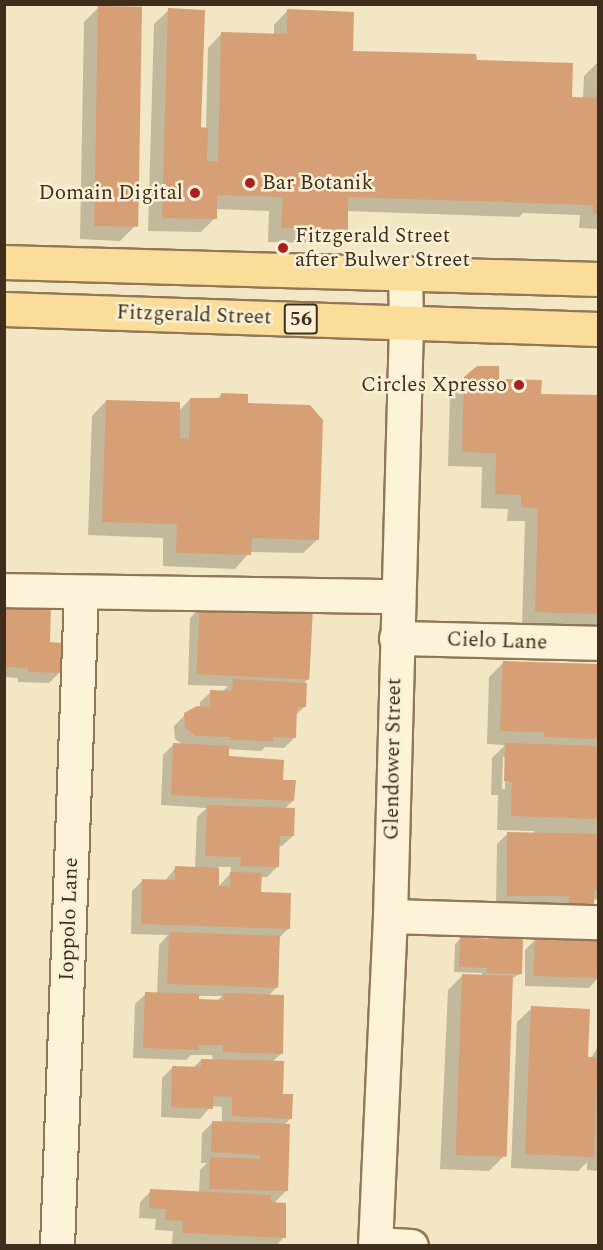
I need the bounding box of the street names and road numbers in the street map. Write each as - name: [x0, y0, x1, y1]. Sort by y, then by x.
- street label: Fitzgerald Street: [116, 300, 272, 330]
- road number: 56: [283, 302, 319, 336]
- street label: Cielo Lane: [446, 627, 548, 655]
- street label: Glendower Street: [379, 678, 407, 840]
- street label: Ioppolo Lane: [54, 857, 84, 981]

